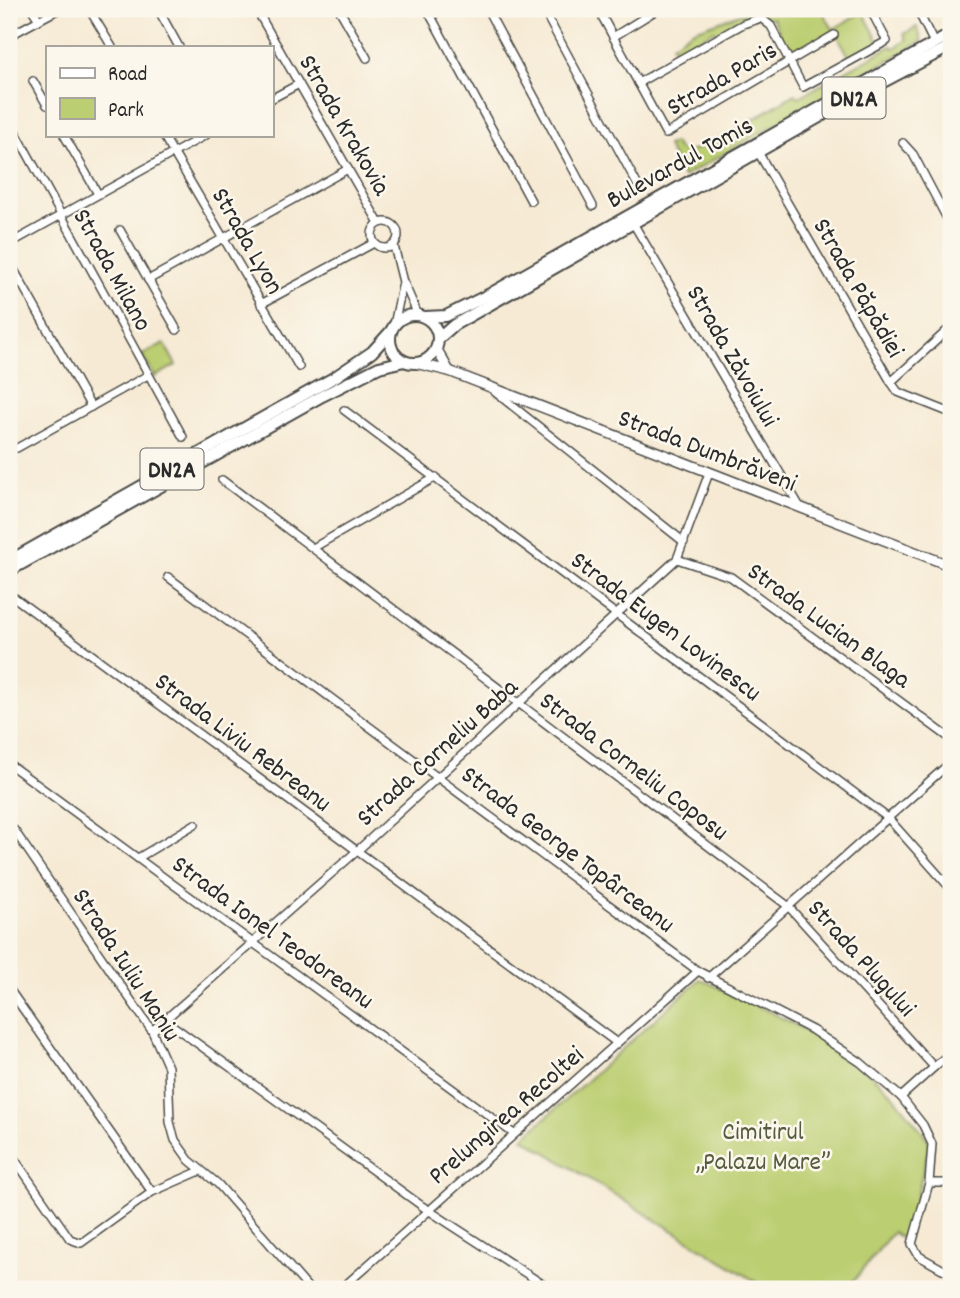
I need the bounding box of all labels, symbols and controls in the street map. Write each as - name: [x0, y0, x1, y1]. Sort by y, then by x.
- street label: Strada Paris: [660, 33, 785, 127]
- legend: [46, 46, 273, 136]
- street label: Strada Krakovia: [288, 48, 399, 204]
- text: Road: [108, 61, 147, 91]
- road number: DN2A: [822, 78, 886, 118]
- text: Park: [108, 97, 144, 127]
- street label: Bulevardul Tomis: [601, 108, 761, 220]
- street label: Strada Lyon: [200, 181, 291, 302]
- street label: Strada Milano: [62, 203, 160, 339]
- street label: Strada Păpădiei: [802, 212, 912, 366]
- street label: Strada Zăvoiului: [675, 279, 787, 435]
- street label: Strada Dumbrăveni: [612, 401, 802, 503]
- road number: DN2A: [140, 448, 204, 490]
- street label: Strada Eugen Lovinescu: [562, 544, 768, 712]
- street label: Strada Lucian Blaga: [738, 555, 918, 700]
- street label: Strada Liviu Rebreanu: [146, 665, 338, 823]
- street label: Strada Corneliu Baba: [349, 670, 528, 837]
- street label: Strada Corneliu Coposu: [530, 684, 735, 851]
- street label: Strada George Topârceanu: [452, 758, 682, 944]
- street label: Strada Ionel Teodoreanu: [163, 848, 381, 1020]
- street label: Strada Iuliu Maniu: [62, 882, 189, 1050]
- street label: Strada Plugului: [797, 892, 924, 1027]
- street label: Prelungirea Recoltei: [421, 1038, 593, 1195]
- park label: Cimitirul „Palazu Mare”: [695, 1115, 831, 1182]

